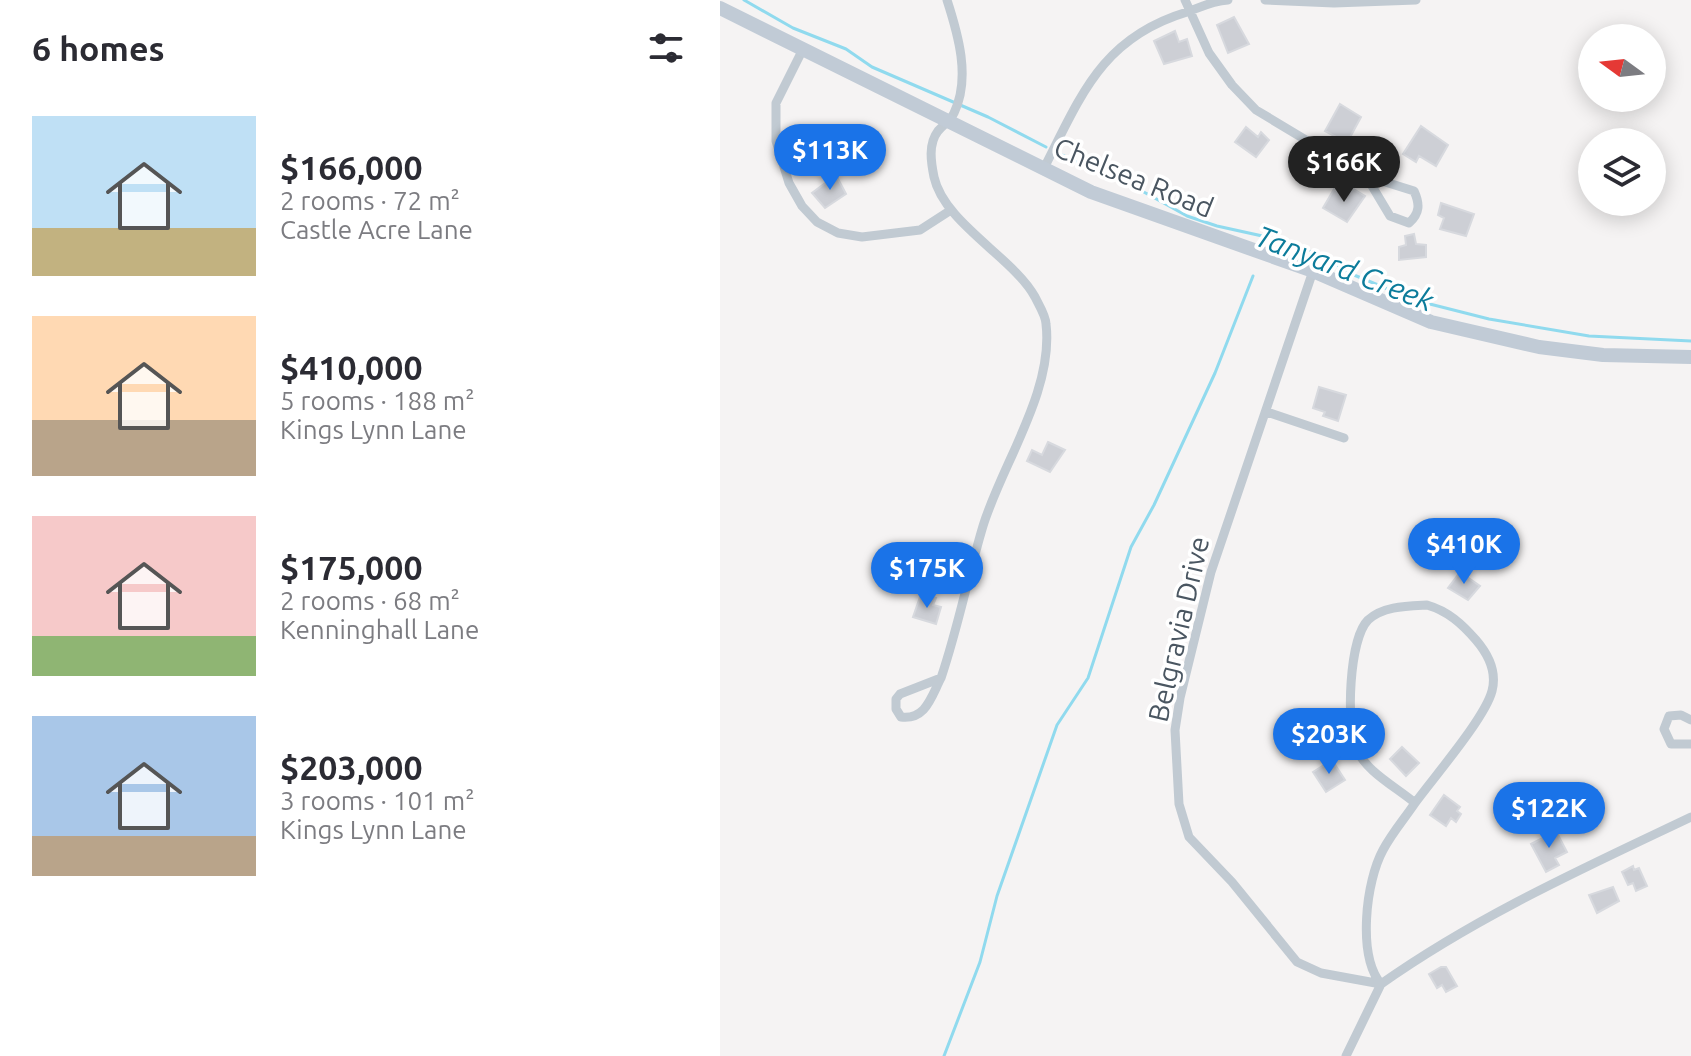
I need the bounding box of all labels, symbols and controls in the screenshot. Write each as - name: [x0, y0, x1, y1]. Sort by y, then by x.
- north arrow: [1578, 24, 1666, 112]
- map controls: [1578, 24, 1666, 216]
- icon: filters: [644, 26, 688, 70]
- text: 6 homes: [32, 29, 165, 67]
- pin: $113K: [774, 124, 886, 192]
- button: layers: [1578, 128, 1666, 216]
- street label: Chelsea Road: [1050, 131, 1218, 223]
- text: $113K: [792, 135, 868, 164]
- pin: $166K: [1288, 136, 1400, 204]
- text: $166K: [1306, 147, 1382, 176]
- icon: home: [96, 148, 192, 244]
- text: $166,000: [280, 148, 423, 186]
- text: 2 rooms · 72 m²: [280, 186, 460, 215]
- text: Castle Acre Lane: [280, 215, 473, 244]
- water label: Tanyard Creek: [1251, 218, 1439, 318]
- icon: home: [96, 348, 192, 444]
- text: $410,000: [280, 348, 423, 386]
- text: 5 rooms · 188 m²: [280, 386, 475, 415]
- text: Kings Lynn Lane: [280, 415, 467, 444]
- pin: $410K: [1408, 518, 1520, 586]
- text: $410K: [1426, 529, 1502, 558]
- street label: Belgravia Drive: [1142, 533, 1214, 725]
- pin: $175K: [871, 542, 983, 610]
- icon: home: [96, 548, 192, 644]
- text: $175,000: [280, 548, 423, 586]
- text: $175K: [889, 553, 965, 582]
- text: 2 rooms · 68 m²: [280, 586, 460, 615]
- text: Kenninghall Lane: [280, 615, 479, 644]
- pin: $203K: [1273, 708, 1385, 776]
- text: $203K: [1291, 719, 1367, 748]
- icon: home: [96, 748, 192, 844]
- text: $203,000: [280, 748, 423, 786]
- pin: $122K: [1493, 782, 1605, 850]
- text: 3 rooms · 101 m²: [280, 786, 475, 815]
- text: $122K: [1511, 793, 1587, 822]
- text: Kings Lynn Lane: [280, 815, 467, 844]

